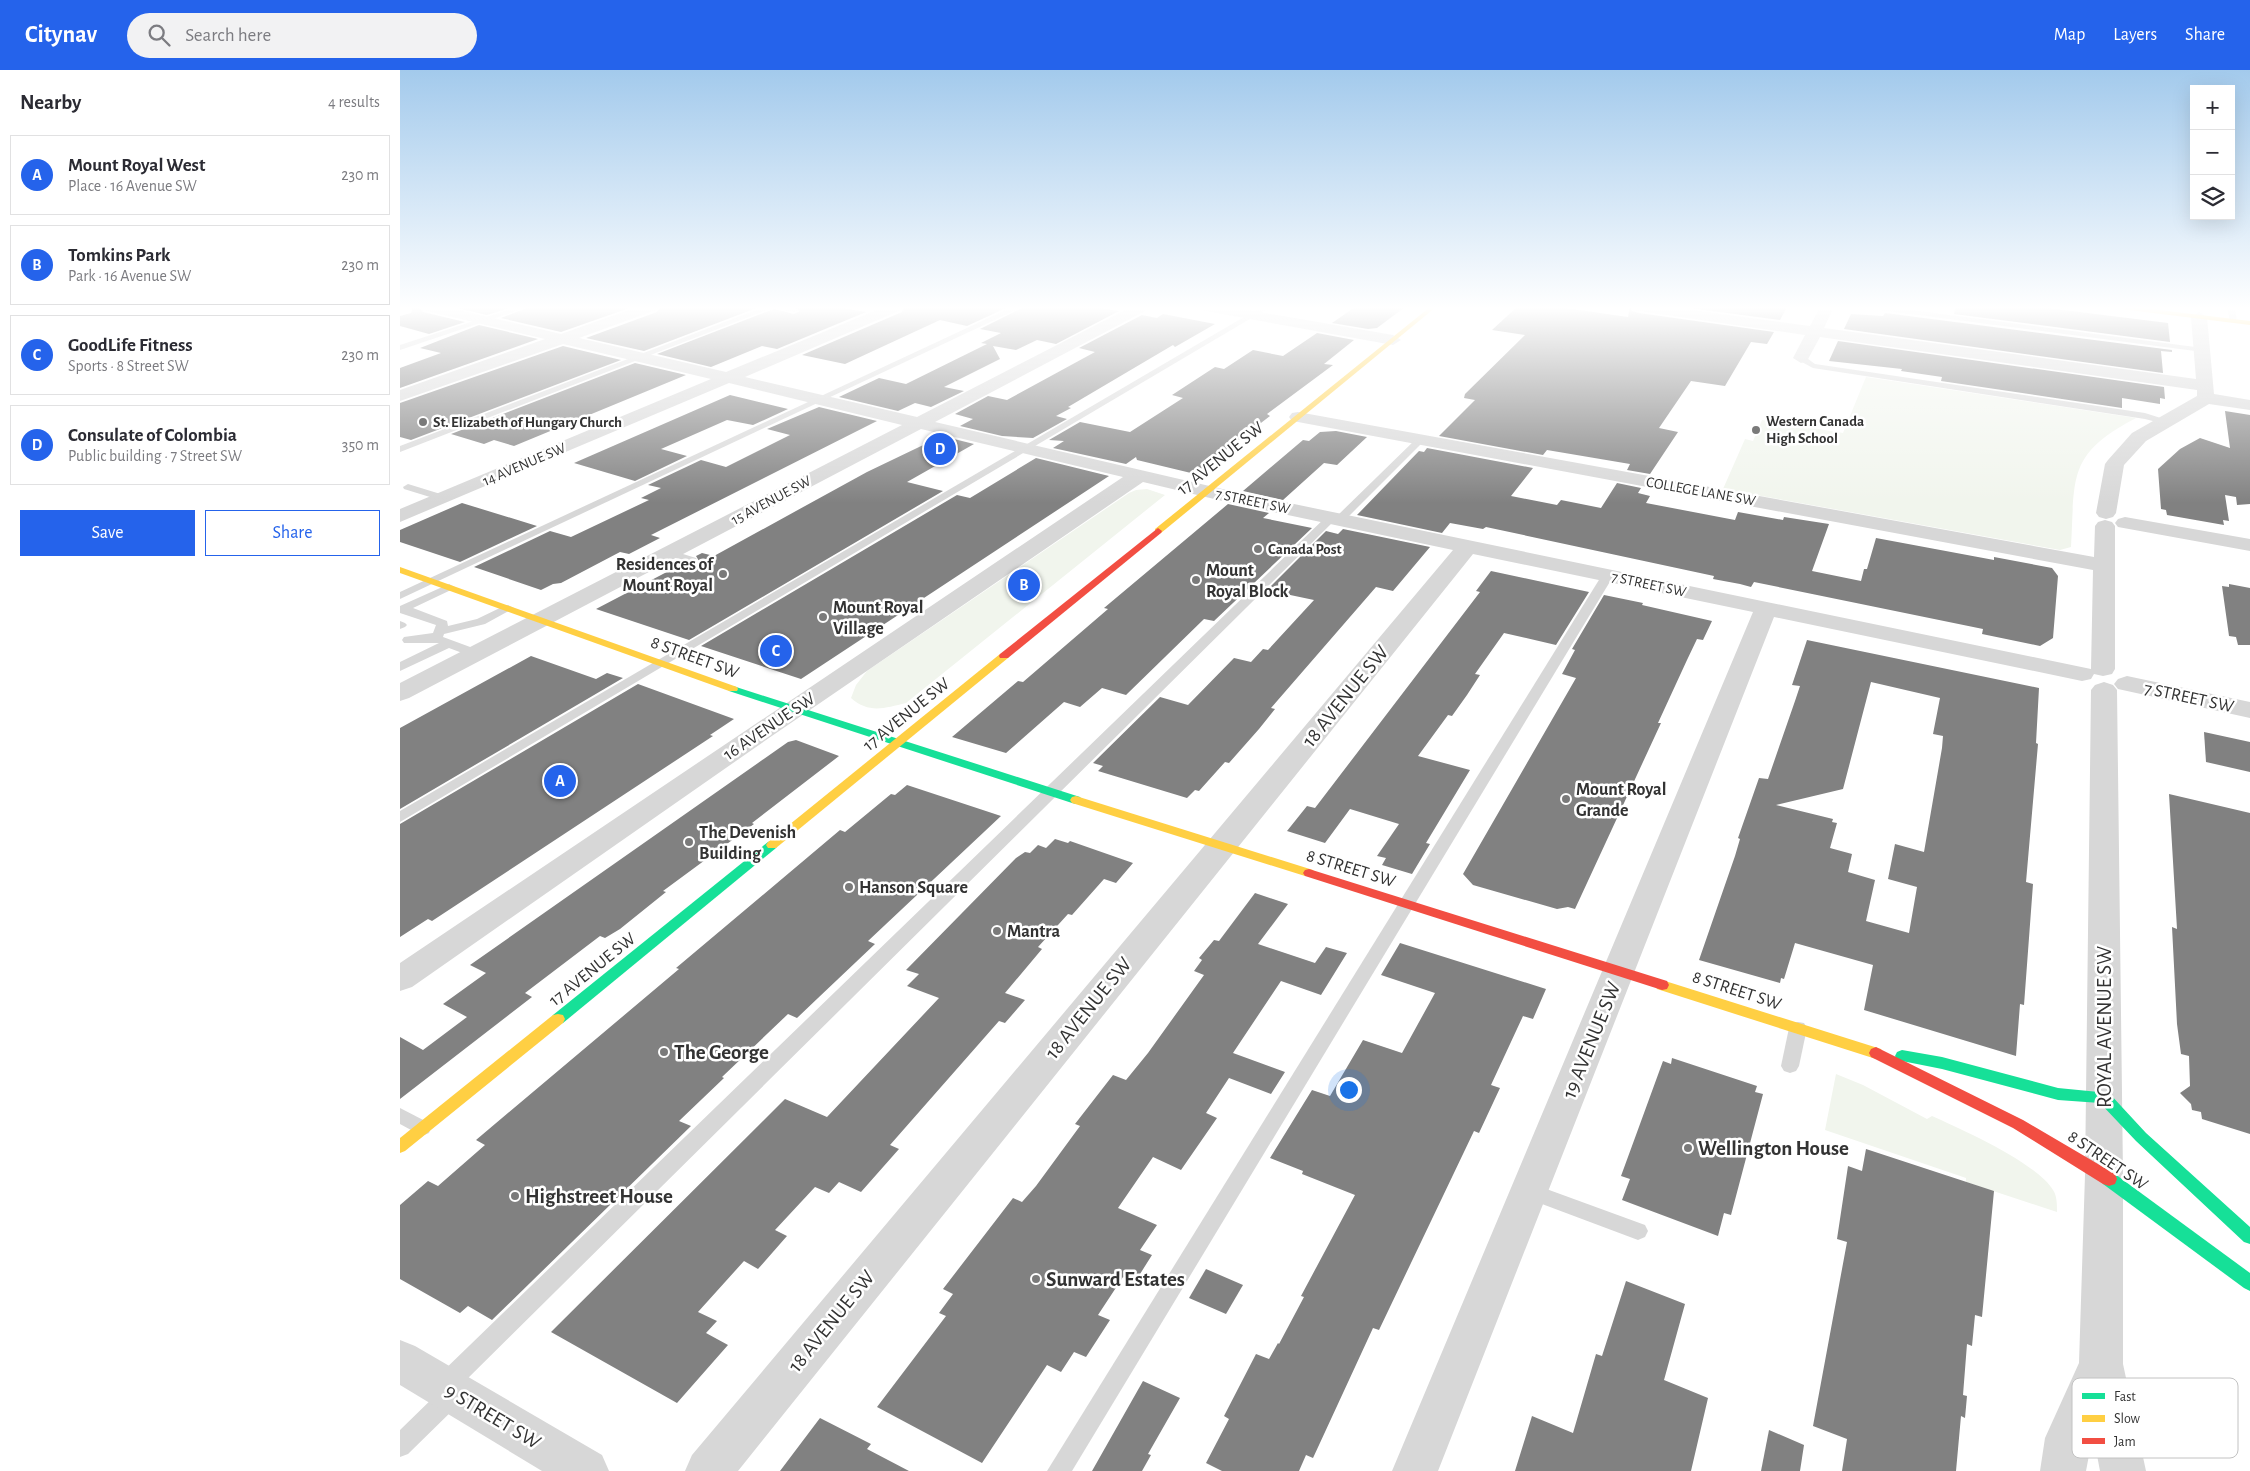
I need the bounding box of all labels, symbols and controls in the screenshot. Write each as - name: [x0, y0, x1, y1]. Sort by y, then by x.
- search box: [127, 13, 477, 58]
- icon: search: [145, 21, 173, 49]
- text: Citynav: [25, 23, 97, 47]
- text: Search here: [185, 26, 271, 45]
- text: Map: [2054, 26, 2085, 44]
- text: Layers: [2113, 26, 2157, 44]
- text: Share: [2185, 26, 2225, 44]
- map controls: [2190, 85, 2235, 220]
- button: +: [2190, 85, 2235, 130]
- text: Nearby: [20, 92, 81, 113]
- text: 4 results: [328, 94, 380, 110]
- button: −: [2190, 130, 2235, 175]
- text: Mount Royal West: [68, 156, 205, 175]
- text: A: [32, 167, 42, 183]
- text: 230 m: [341, 167, 379, 183]
- button: layers: [2190, 175, 2235, 220]
- text: Place · 16 Avenue SW: [68, 178, 197, 194]
- text: Tomkins Park: [68, 246, 171, 265]
- text: B: [32, 257, 42, 273]
- text: 230 m: [341, 257, 379, 273]
- text: Park · 16 Avenue SW: [68, 268, 191, 284]
- text: GoodLife Fitness: [68, 336, 193, 355]
- text: C: [33, 347, 41, 363]
- text: 230 m: [341, 347, 379, 363]
- text: Sports · 8 Street SW: [68, 358, 189, 374]
- place label: Western Canada High School: [1766, 414, 1864, 446]
- place label: St. Elizabeth of Hungary Church: [433, 415, 622, 430]
- marker: St. Elizabeth of Hungary Church: [417, 416, 429, 428]
- street label: 17 AVENUE SW: [1174, 419, 1267, 499]
- marker: Western Canada High School: [1750, 424, 1762, 436]
- text: Consulate of Colombia: [68, 426, 237, 445]
- pin: D: [924, 430, 956, 468]
- text: D: [32, 437, 42, 453]
- text: 350 m: [342, 437, 379, 453]
- street label: 14 AVENUE SW: [480, 440, 569, 489]
- text: Public building · 7 Street SW: [68, 448, 242, 464]
- street label: 15 AVENUE SW: [729, 473, 814, 528]
- street label: COLLEGE LANE SW: [1645, 474, 1757, 509]
- street label: 7 STREET SW: [1214, 486, 1292, 517]
- button: Save: [20, 510, 195, 556]
- button: Share: [205, 510, 380, 556]
- place label: Canada Post: [1268, 542, 1341, 557]
- marker: Canada Post: [1252, 543, 1264, 555]
- place label: Residences of Mount Royal: [616, 556, 715, 595]
- place label: Mount Royal Block: [1206, 562, 1289, 601]
- pin: B: [1008, 566, 1040, 604]
- marker: Residences of Mount Royal: [717, 568, 729, 580]
- street label: 7 STREET SW: [1610, 569, 1688, 600]
- marker: Mount Royal Block: [1190, 574, 1202, 586]
- place label: Mount Royal Village: [833, 599, 923, 638]
- marker: Mount Royal Village: [817, 611, 829, 623]
- pin: C: [760, 632, 792, 670]
- street label: 8 STREET SW: [648, 634, 741, 682]
- street label: 18 AVENUE SW: [1298, 641, 1393, 751]
- street label: 17 AVENUE SW: [860, 675, 953, 755]
- street label: 7 STREET SW: [2142, 680, 2235, 716]
- street label: 16 AVENUE SW: [720, 690, 819, 764]
- pin: A: [544, 762, 576, 800]
- place label: Mount Royal Grande: [1576, 781, 1666, 820]
- marker: Mount Royal Grande: [1560, 793, 1572, 805]
- place label: The Devenish Building: [699, 824, 796, 863]
- marker: The Devenish Building: [683, 836, 695, 848]
- street label: 8 STREET SW: [1304, 847, 1397, 891]
- place label: Hanson Square: [859, 879, 968, 897]
- marker: Hanson Square: [843, 881, 855, 893]
- place label: Mantra: [1007, 923, 1060, 941]
- marker: Mantra: [991, 925, 1003, 937]
- street label: 17 AVENUE SW: [546, 930, 639, 1010]
- street label: ROYAL AVENUE SW: [2094, 946, 2115, 1108]
- street label: 18 AVENUE SW: [1041, 953, 1136, 1063]
- street label: 8 STREET SW: [1690, 968, 1783, 1014]
- street label: 19 AVENUE SW: [1559, 979, 1625, 1102]
- place label: The George: [674, 1042, 769, 1063]
- marker: The George: [658, 1046, 670, 1058]
- your location: [1336, 1077, 1362, 1103]
- street label: 8 STREET SW: [2064, 1128, 2151, 1194]
- place label: Wellington House: [1698, 1138, 1849, 1159]
- marker: Wellington House: [1682, 1142, 1694, 1154]
- place label: Highstreet House: [525, 1186, 673, 1207]
- marker: Highstreet House: [509, 1190, 521, 1202]
- street label: 18 AVENUE SW: [784, 1266, 879, 1376]
- place label: Sunward Estates: [1046, 1269, 1185, 1290]
- marker: Sunward Estates: [1030, 1273, 1042, 1285]
- legend: [2072, 1378, 2238, 1458]
- street label: 9 STREET SW: [441, 1380, 544, 1453]
- text: Fast: [2114, 1390, 2136, 1404]
- text: Slow: [2114, 1412, 2141, 1426]
- text: Jam: [2114, 1435, 2136, 1449]

